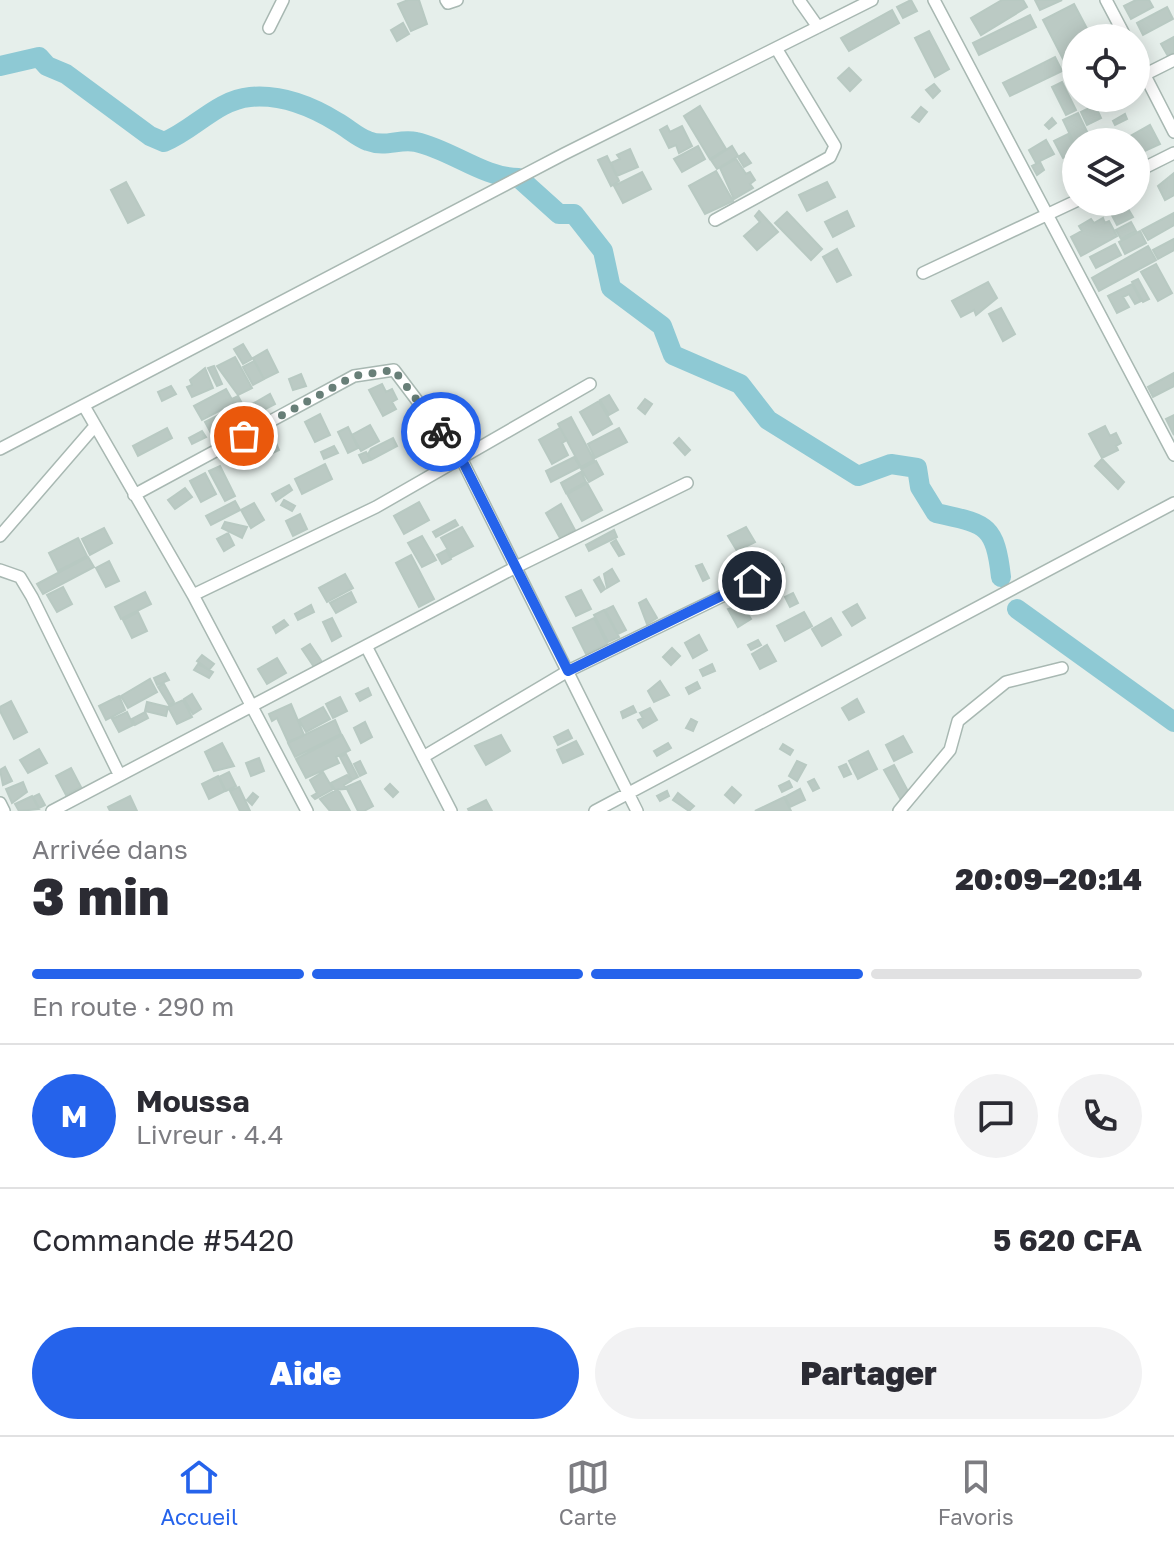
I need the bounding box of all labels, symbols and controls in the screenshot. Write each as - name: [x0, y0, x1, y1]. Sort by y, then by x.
- map controls: [1062, 24, 1150, 216]
- button: locate: [1062, 24, 1150, 112]
- button: layers: [1062, 128, 1150, 216]
- courier: [401, 392, 481, 472]
- pin: [210, 402, 278, 470]
- icon: bike: [419, 410, 463, 454]
- icon: bag: [222, 414, 266, 458]
- pin: [718, 547, 786, 615]
- icon: home: [730, 559, 774, 603]
- text: Arrivée dans: [32, 834, 188, 865]
- text: 20:09–20:14: [955, 861, 1142, 897]
- text: 3 min: [32, 864, 169, 926]
- text: En route · 290 m: [32, 991, 234, 1022]
- button: chat: [954, 1074, 1038, 1158]
- button: phone: [1058, 1074, 1142, 1158]
- text: Moussa: [136, 1083, 250, 1119]
- text: M: [61, 1098, 87, 1134]
- text: Livreur · 4.4: [136, 1119, 284, 1150]
- text: Commande #5420: [32, 1222, 294, 1258]
- text: 5 620 CFA: [993, 1222, 1142, 1258]
- button: Aide: [32, 1327, 579, 1419]
- button: Partager: [595, 1327, 1142, 1419]
- tab: Accueil: [160, 1455, 238, 1530]
- tab: Carte: [559, 1455, 617, 1530]
- tab: Favoris: [938, 1455, 1014, 1530]

